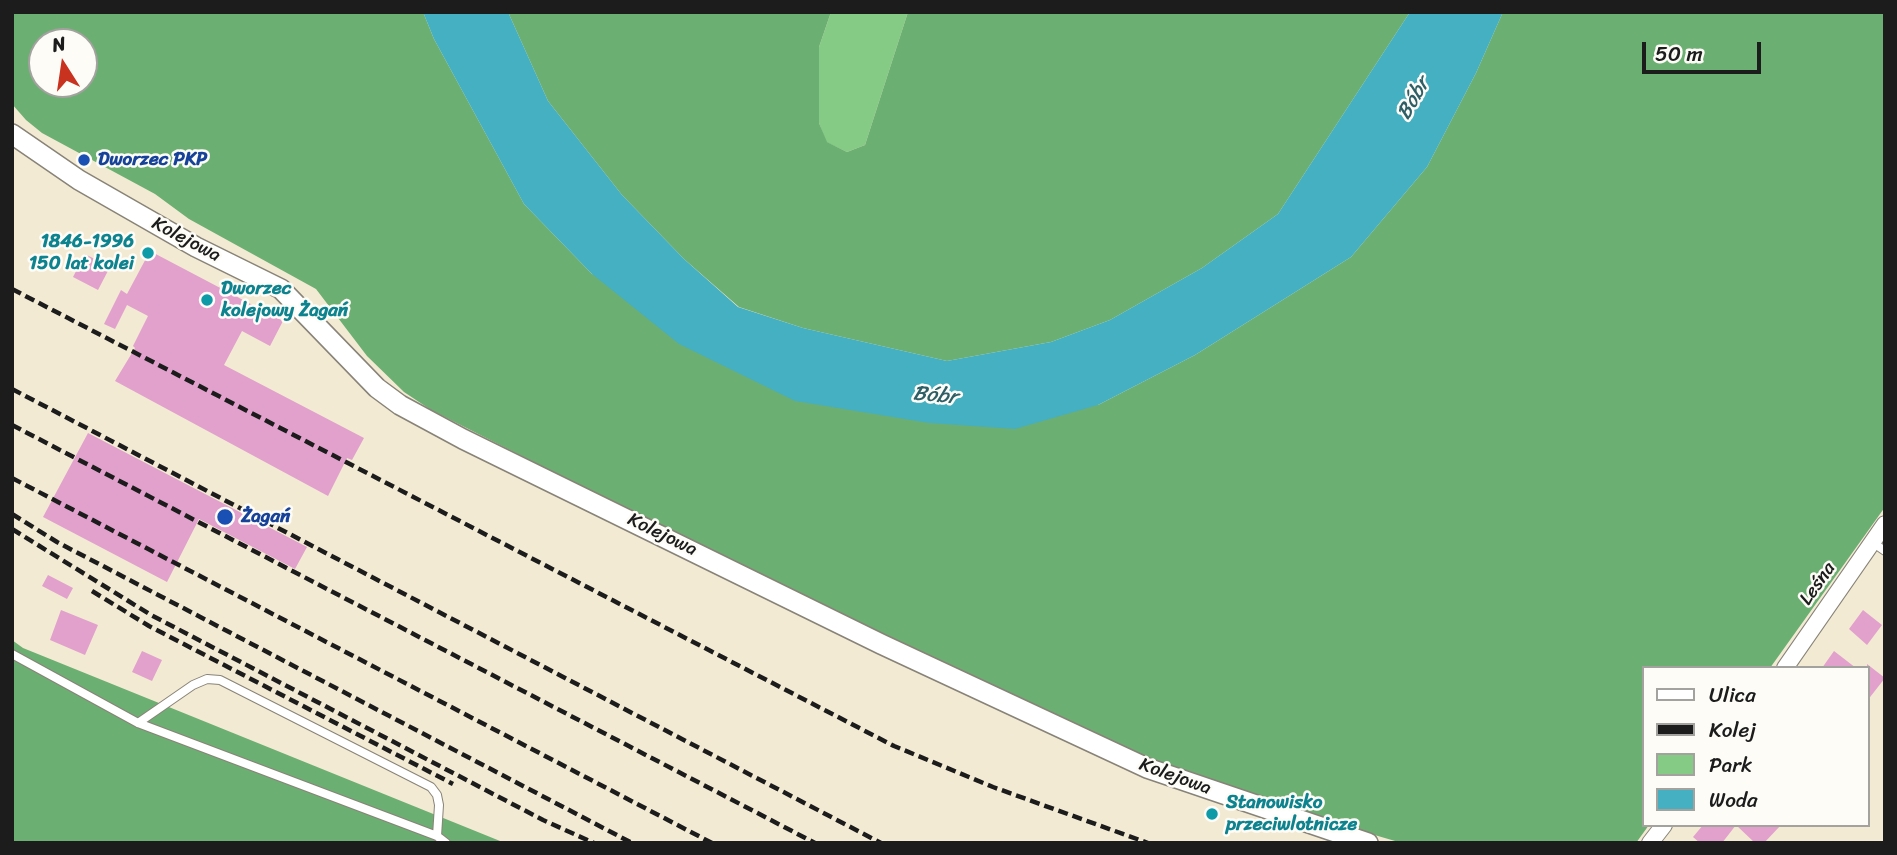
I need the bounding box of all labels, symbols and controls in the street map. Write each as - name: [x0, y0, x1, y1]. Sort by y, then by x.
- text: N: [49, 26, 69, 61]
- north arrow: [28, 28, 98, 98]
- scale bar: [1645, 28, 1764, 72]
- text: 50 m: [1655, 35, 1703, 73]
- water label: Bóbr: [1392, 74, 1436, 124]
- place label: Dworzec PKP: [98, 149, 207, 171]
- marker: Dworzec PKP: [76, 152, 92, 168]
- street label: Kolejowa: [148, 212, 224, 268]
- place label: 1846-1996 150 lat kolei: [29, 231, 134, 275]
- marker: 1846-1996 150 lat kolei: [140, 245, 156, 261]
- place label: Dworzec kolejowy Żagań: [221, 278, 348, 322]
- marker: Dworzec kolejowy Żagań: [199, 292, 215, 308]
- water label: Bóbr: [912, 382, 958, 410]
- place label: Żagań: [241, 506, 290, 528]
- marker: Żagań: [215, 507, 235, 527]
- street label: Kolejowa: [623, 508, 701, 562]
- street label: Leśna: [1795, 558, 1841, 610]
- legend: [1642, 666, 1869, 827]
- text: Ulica: [1709, 676, 1756, 714]
- text: Kolej: [1709, 711, 1756, 749]
- text: Park: [1709, 746, 1752, 784]
- street label: Kolejowa: [1136, 754, 1214, 800]
- text: Woda: [1709, 781, 1757, 819]
- place label: Stanowisko przeciwlotnicze: [1226, 792, 1357, 836]
- marker: Stanowisko przeciwlotnicze: [1204, 806, 1220, 822]

